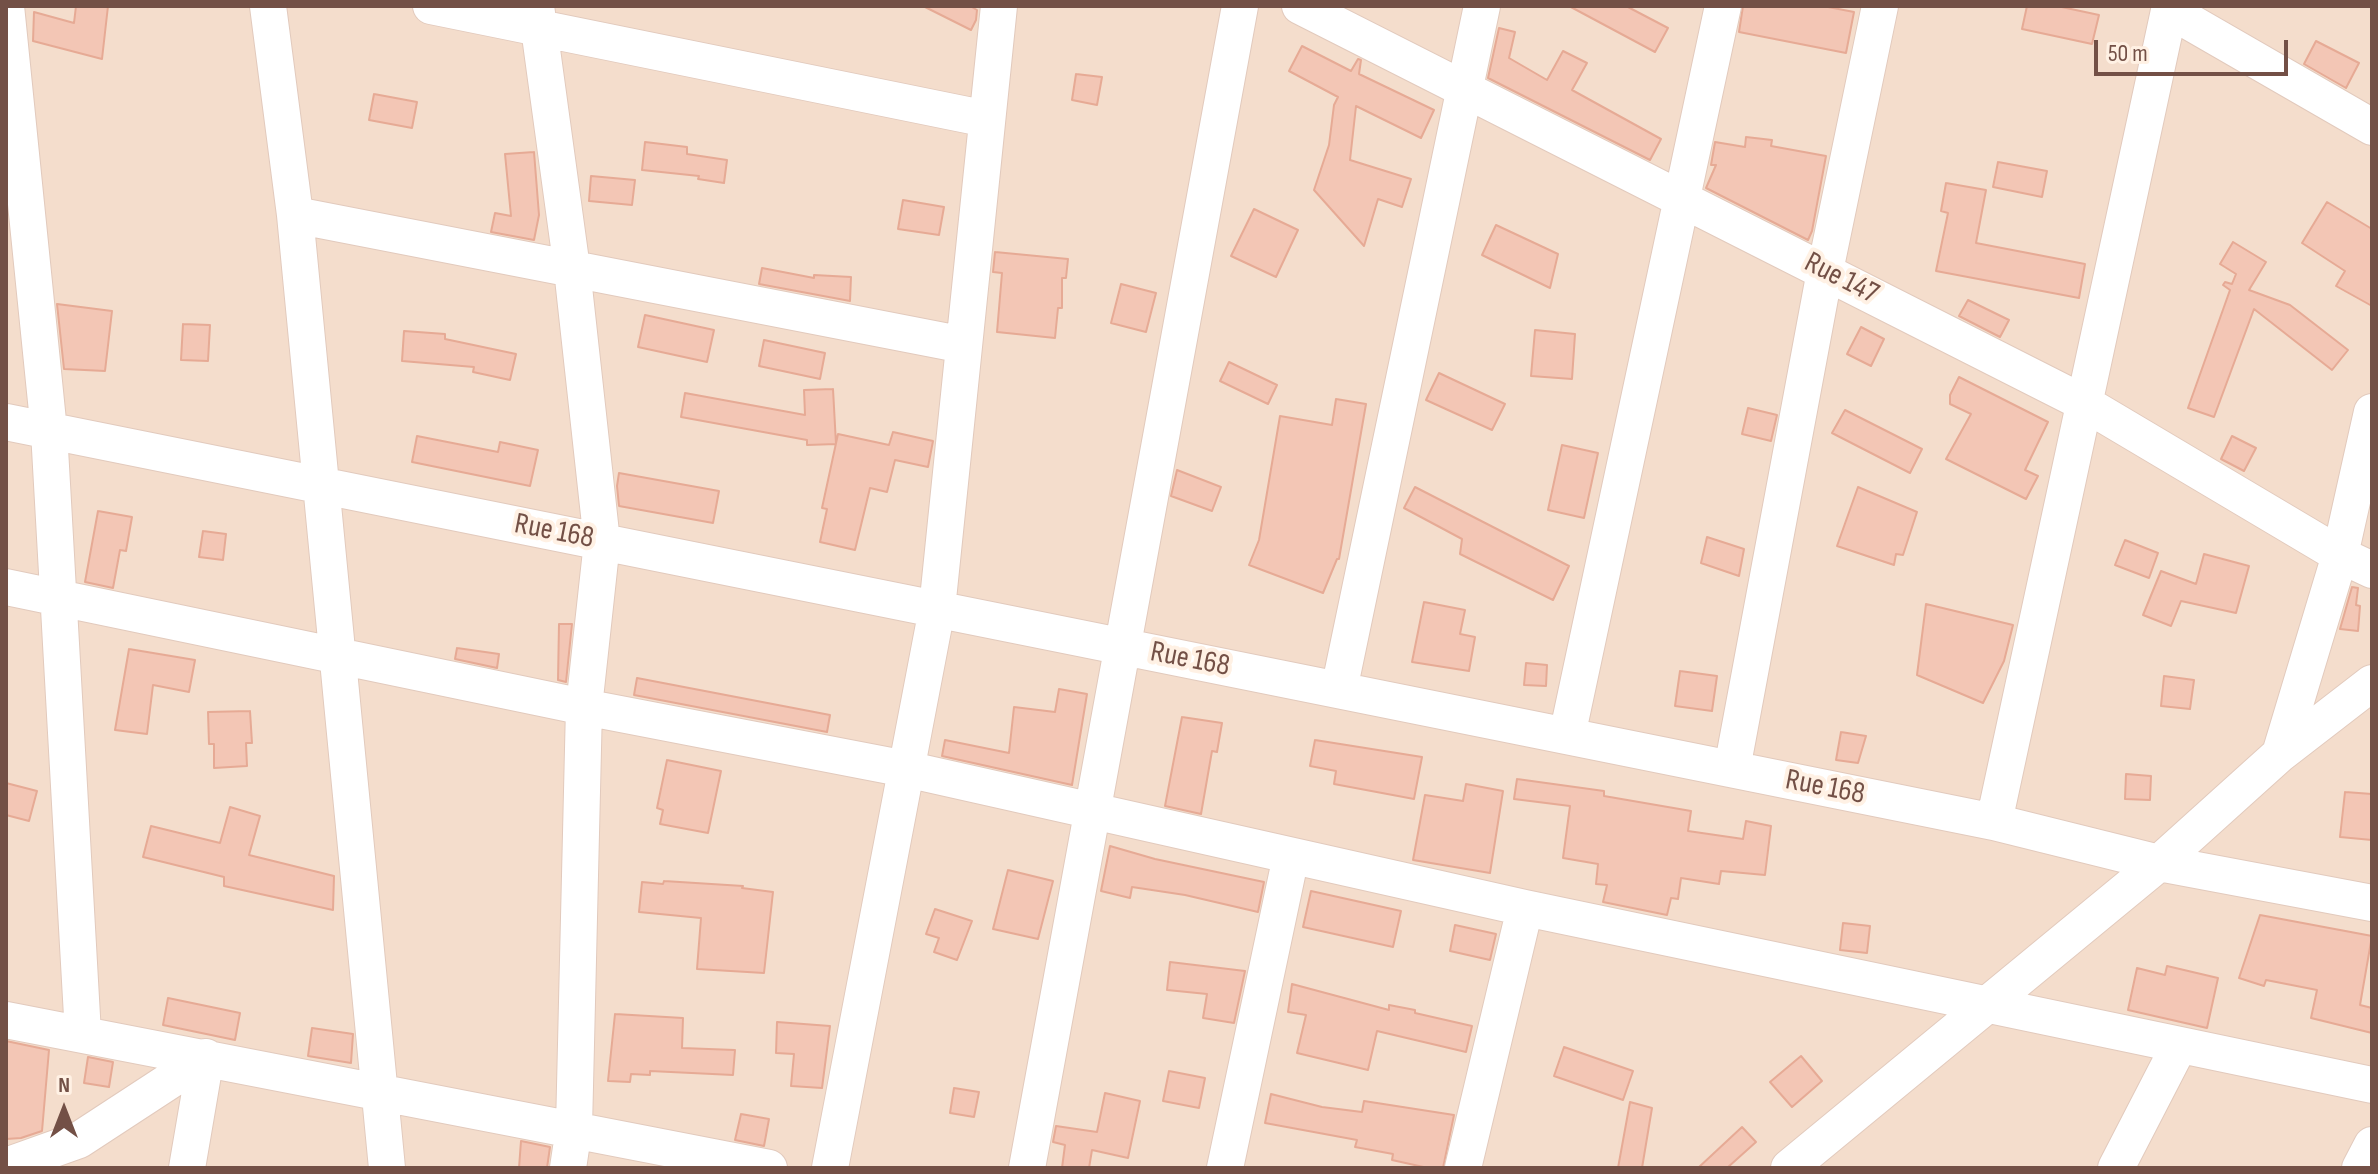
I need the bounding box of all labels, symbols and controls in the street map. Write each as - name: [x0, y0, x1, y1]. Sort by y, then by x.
- scale bar: [2098, 24, 2292, 74]
- text: 50 m: [2108, 39, 2148, 68]
- street label: Rue 147: [1798, 245, 1884, 313]
- street label: Rue 168: [511, 507, 597, 557]
- street label: Rue 168: [1147, 635, 1233, 685]
- street label: Rue 168: [1782, 763, 1868, 813]
- north arrow: [24, 1070, 104, 1150]
- text: N: [58, 1072, 70, 1099]

